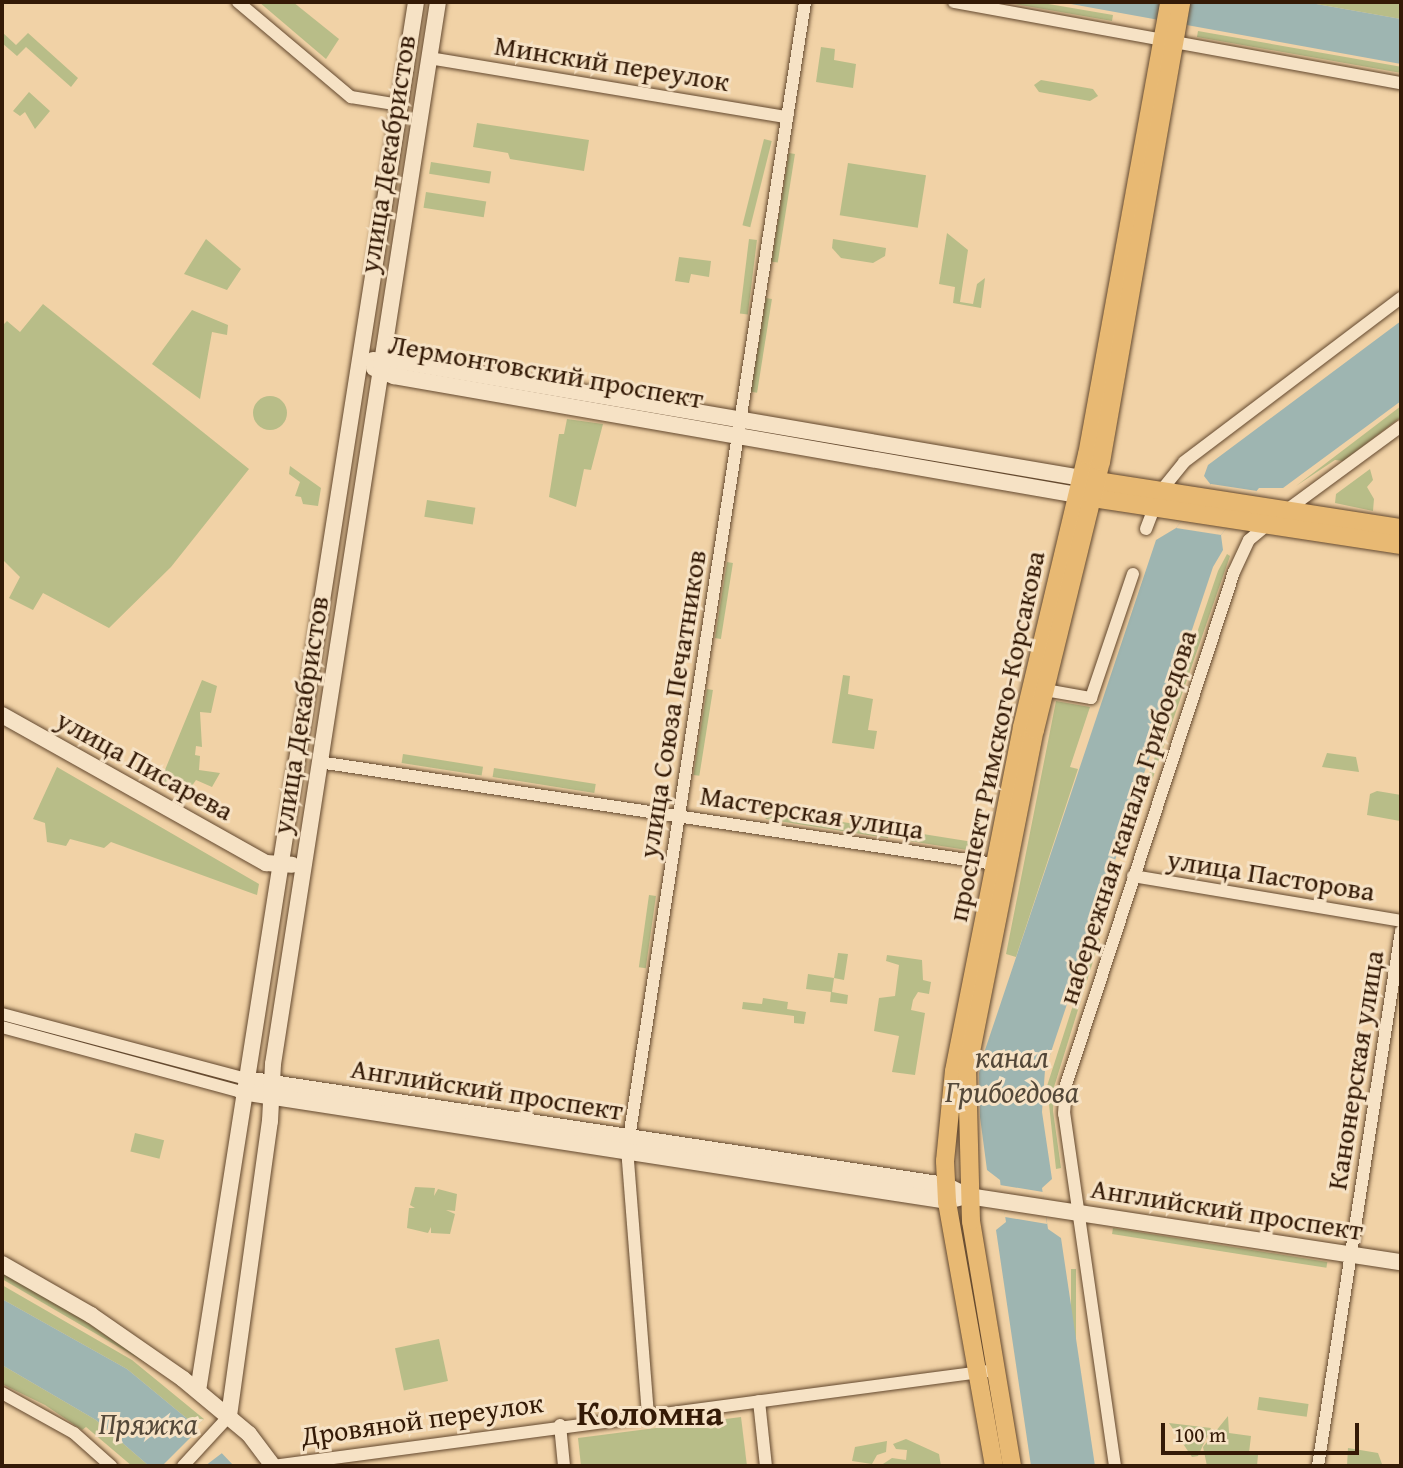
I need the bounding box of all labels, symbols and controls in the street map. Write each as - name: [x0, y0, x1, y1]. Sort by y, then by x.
- street label: Минский переулок: [492, 28, 732, 98]
- street label: улица Декабристов: [352, 32, 422, 276]
- street label: Лермонтовский проспект: [386, 327, 706, 415]
- street label: улица Союза Печатников: [631, 547, 713, 861]
- street label: проспект Римского-Корсакова: [940, 548, 1052, 924]
- street label: улица Декабристов: [265, 593, 335, 837]
- street label: набережная канала Грибоедова: [1050, 626, 1204, 1008]
- street label: улица Писарева: [51, 702, 239, 828]
- street label: Мастерская улица: [698, 778, 926, 846]
- street label: улица Пасторова: [1165, 842, 1377, 908]
- street label: Канонерская улица: [1319, 948, 1391, 1192]
- water label: канал Грибоедова: [945, 1038, 1079, 1108]
- street label: Английский проспект: [349, 1051, 625, 1127]
- street label: Английский проспект: [1089, 1171, 1365, 1247]
- street label: Дровяной переулок: [299, 1385, 545, 1453]
- district label: Коломна: [577, 1392, 723, 1434]
- water label: Пряжка: [99, 1405, 197, 1441]
- scale bar: [1165, 1408, 1363, 1452]
- text: 100 m: [1174, 1419, 1226, 1450]

